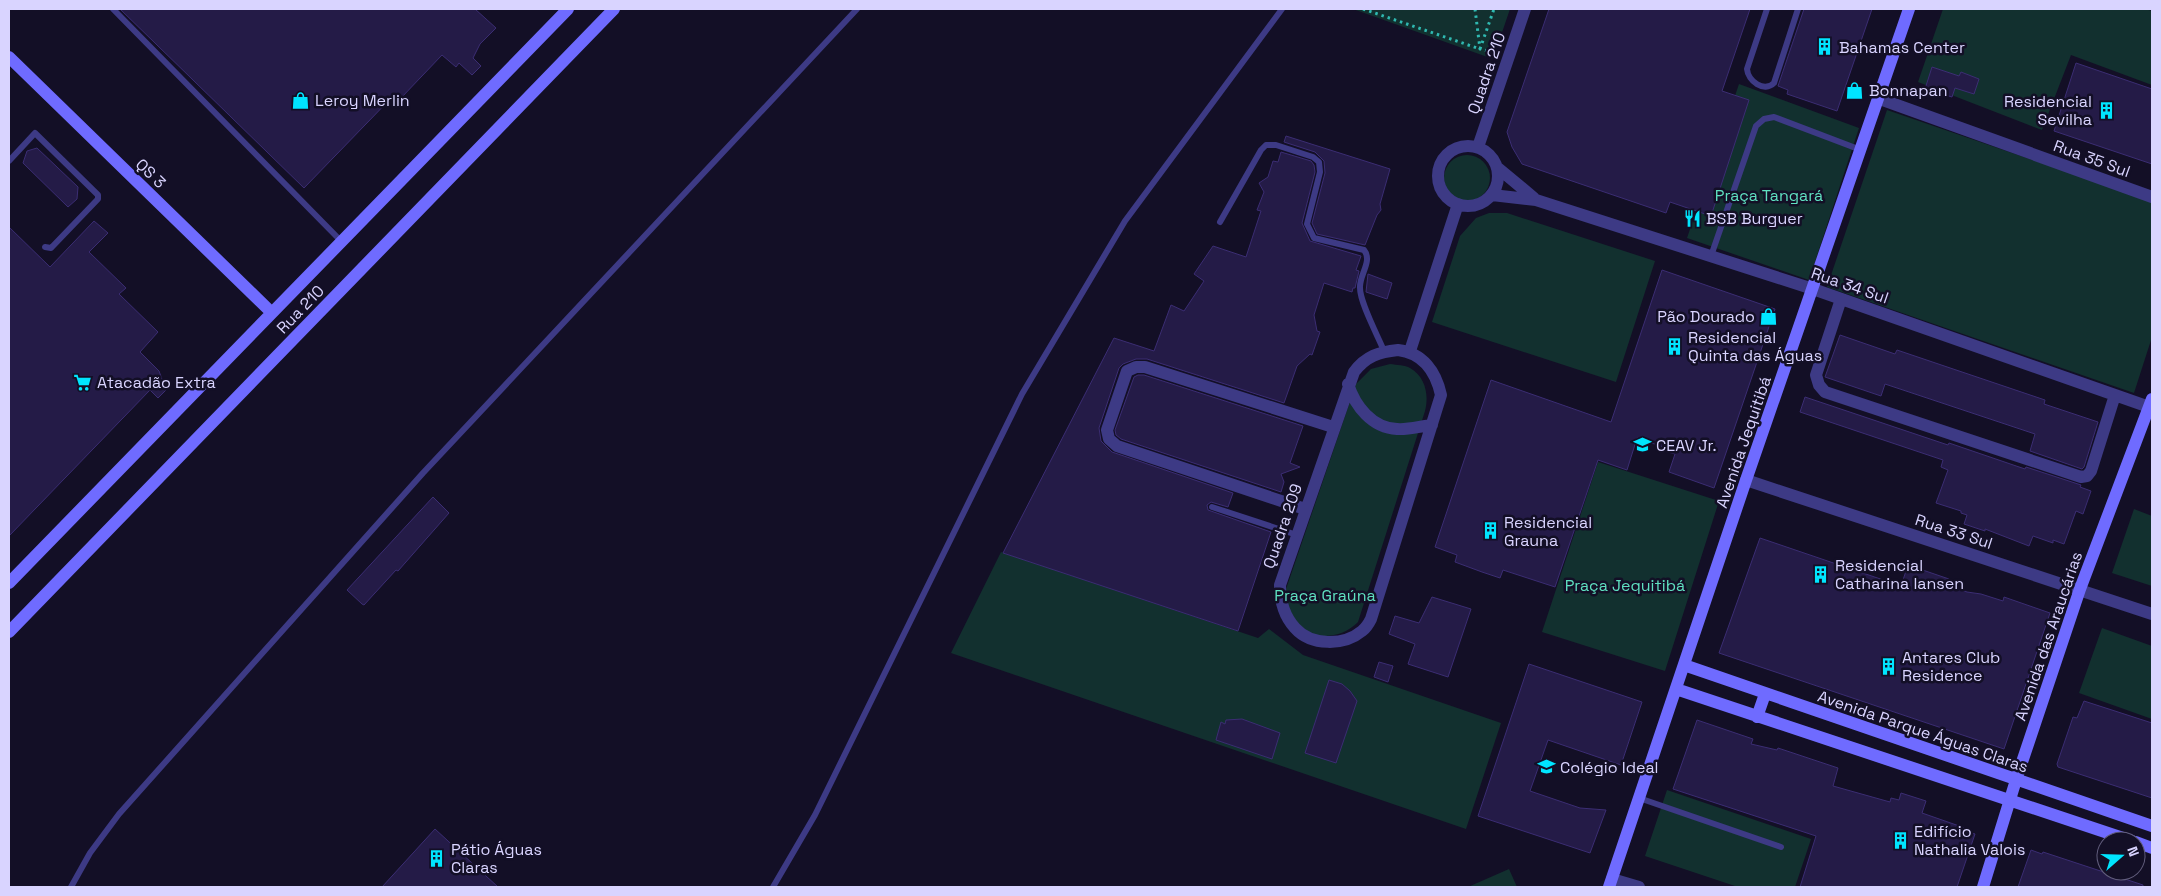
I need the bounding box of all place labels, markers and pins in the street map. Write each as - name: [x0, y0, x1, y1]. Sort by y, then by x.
- building icon: Bahamas Center: [1815, 37, 1835, 57]
- place label: Bahamas Center: [1839, 37, 1965, 58]
- shop icon: Bonnapan: [1845, 80, 1865, 100]
- place label: Bonnapan: [1869, 80, 1948, 101]
- shop icon: Leroy Merlin: [291, 90, 311, 110]
- place label: Leroy Merlin: [315, 90, 410, 111]
- place label: Residencial Sevilha: [2004, 91, 2092, 130]
- building icon: Residencial Sevilha: [2096, 100, 2116, 120]
- restaurant icon: BSB Burguer: [1682, 208, 1702, 228]
- place label: BSB Burguer: [1706, 208, 1803, 229]
- place label: Pão Dourado: [1657, 306, 1755, 327]
- shop icon: Pão Dourado: [1759, 306, 1779, 326]
- place label: Residencial Quinta das Águas: [1688, 327, 1822, 366]
- building icon: Residencial Quinta das Águas: [1664, 336, 1684, 356]
- supermarket icon: Atacadão Extra: [73, 372, 93, 392]
- place label: Atacadão Extra: [97, 372, 216, 393]
- school or university icon: CEAV Jr.: [1632, 435, 1652, 455]
- place label: CEAV Jr.: [1656, 435, 1716, 456]
- place label: Residencial Grauna: [1504, 512, 1592, 551]
- building icon: Residencial Grauna: [1480, 521, 1500, 541]
- place label: Residencial Catharina Iansen: [1835, 555, 1964, 594]
- building icon: Residencial Catharina Iansen: [1811, 564, 1831, 584]
- place label: Antares Club Residence: [1902, 647, 2000, 686]
- building icon: Antares Club Residence: [1878, 656, 1898, 676]
- school or university icon: Colégio Ideal: [1536, 757, 1556, 777]
- place label: Colégio Ideal: [1560, 757, 1659, 778]
- place label: Edifício Nathalia Valois: [1914, 821, 2025, 860]
- building icon: Edifício Nathalia Valois: [1890, 830, 1910, 850]
- place label: Pátio Águas Claras: [451, 839, 542, 878]
- building icon: Pátio Águas Claras: [427, 848, 447, 868]

